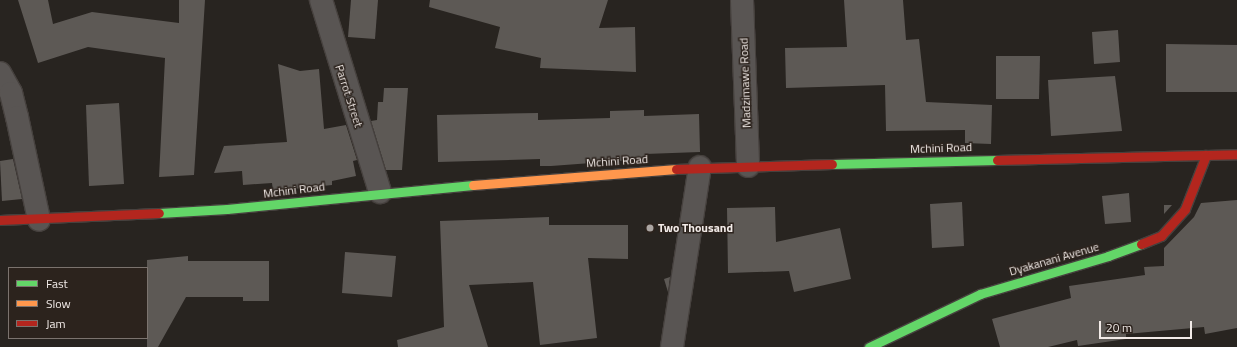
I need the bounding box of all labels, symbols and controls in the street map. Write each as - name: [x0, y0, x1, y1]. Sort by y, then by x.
- street label: Madzimawe Road: [736, 38, 754, 128]
- street label: Parrot Street: [332, 63, 366, 129]
- street label: Mchini Road: [910, 140, 972, 156]
- street label: Mchini Road: [586, 152, 648, 170]
- street label: Mchini Road: [262, 179, 326, 201]
- place label: Two Thousand: [658, 221, 733, 235]
- marker: Two Thousand: [645, 223, 655, 233]
- street label: Dyakanani Avenue: [1007, 239, 1101, 279]
- legend: [8, 267, 148, 339]
- text: Fast: [46, 274, 68, 293]
- text: Slow: [46, 294, 71, 313]
- scale bar: [1101, 313, 1194, 339]
- text: Jam: [46, 314, 66, 333]
- text: 20 m: [1106, 318, 1132, 337]

